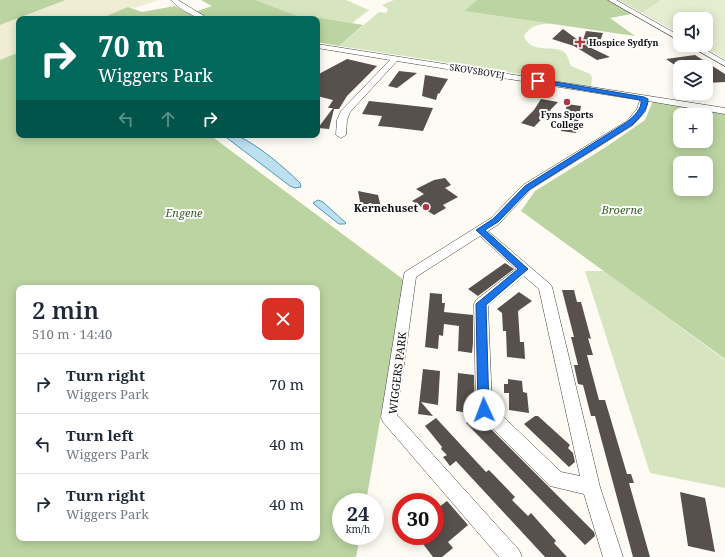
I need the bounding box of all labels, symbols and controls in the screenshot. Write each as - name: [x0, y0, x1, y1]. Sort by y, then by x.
- map controls: [673, 12, 713, 196]
- button: sound: [673, 12, 713, 52]
- text: 70 m: [98, 27, 165, 65]
- icon: right: [32, 32, 84, 84]
- marker: Hospice Sydfyn: [574, 36, 586, 48]
- place label: Hospice Sydfyn: [589, 36, 658, 49]
- street label: SKOVSBOVEJ: [448, 60, 506, 82]
- button: layers: [673, 60, 713, 100]
- text: Wiggers Park: [98, 63, 213, 87]
- pin: [521, 64, 555, 98]
- icon: arrive: [527, 70, 549, 92]
- marker: Fyns Sports College: [562, 97, 572, 107]
- icon: left: [115, 108, 137, 130]
- icon: ahead: [157, 108, 179, 130]
- icon: right: [199, 108, 221, 130]
- place label: Fyns Sports College: [541, 108, 594, 131]
- button: +: [673, 108, 713, 148]
- button: −: [673, 156, 713, 196]
- place label: Kernehuset: [354, 200, 419, 215]
- marker: Kernehuset: [421, 202, 431, 212]
- park label: Broerne: [600, 202, 643, 217]
- park label: Engene: [165, 205, 203, 220]
- text: 2 min: [32, 293, 99, 326]
- button: close: [262, 298, 304, 340]
- text: 510 m · 14:40: [32, 325, 112, 343]
- street label: WIGGERS PARK: [385, 331, 410, 415]
- text: Turn right: [66, 365, 145, 385]
- icon: right: [32, 373, 54, 395]
- text: 70 m: [269, 374, 304, 394]
- text: Wiggers Park: [66, 385, 149, 403]
- position arrow: [463, 389, 505, 431]
- text: Turn left: [66, 425, 134, 445]
- icon: left: [32, 433, 54, 455]
- text: 40 m: [269, 434, 304, 454]
- text: Wiggers Park: [66, 445, 149, 463]
- text: Turn right: [66, 485, 145, 505]
- icon: right: [32, 493, 54, 515]
- speed limit sign: 30: [392, 493, 444, 545]
- text: 40 m: [269, 494, 304, 514]
- text: 24: [347, 500, 369, 527]
- text: Wiggers Park: [66, 505, 149, 523]
- text: km/h: [346, 522, 370, 536]

